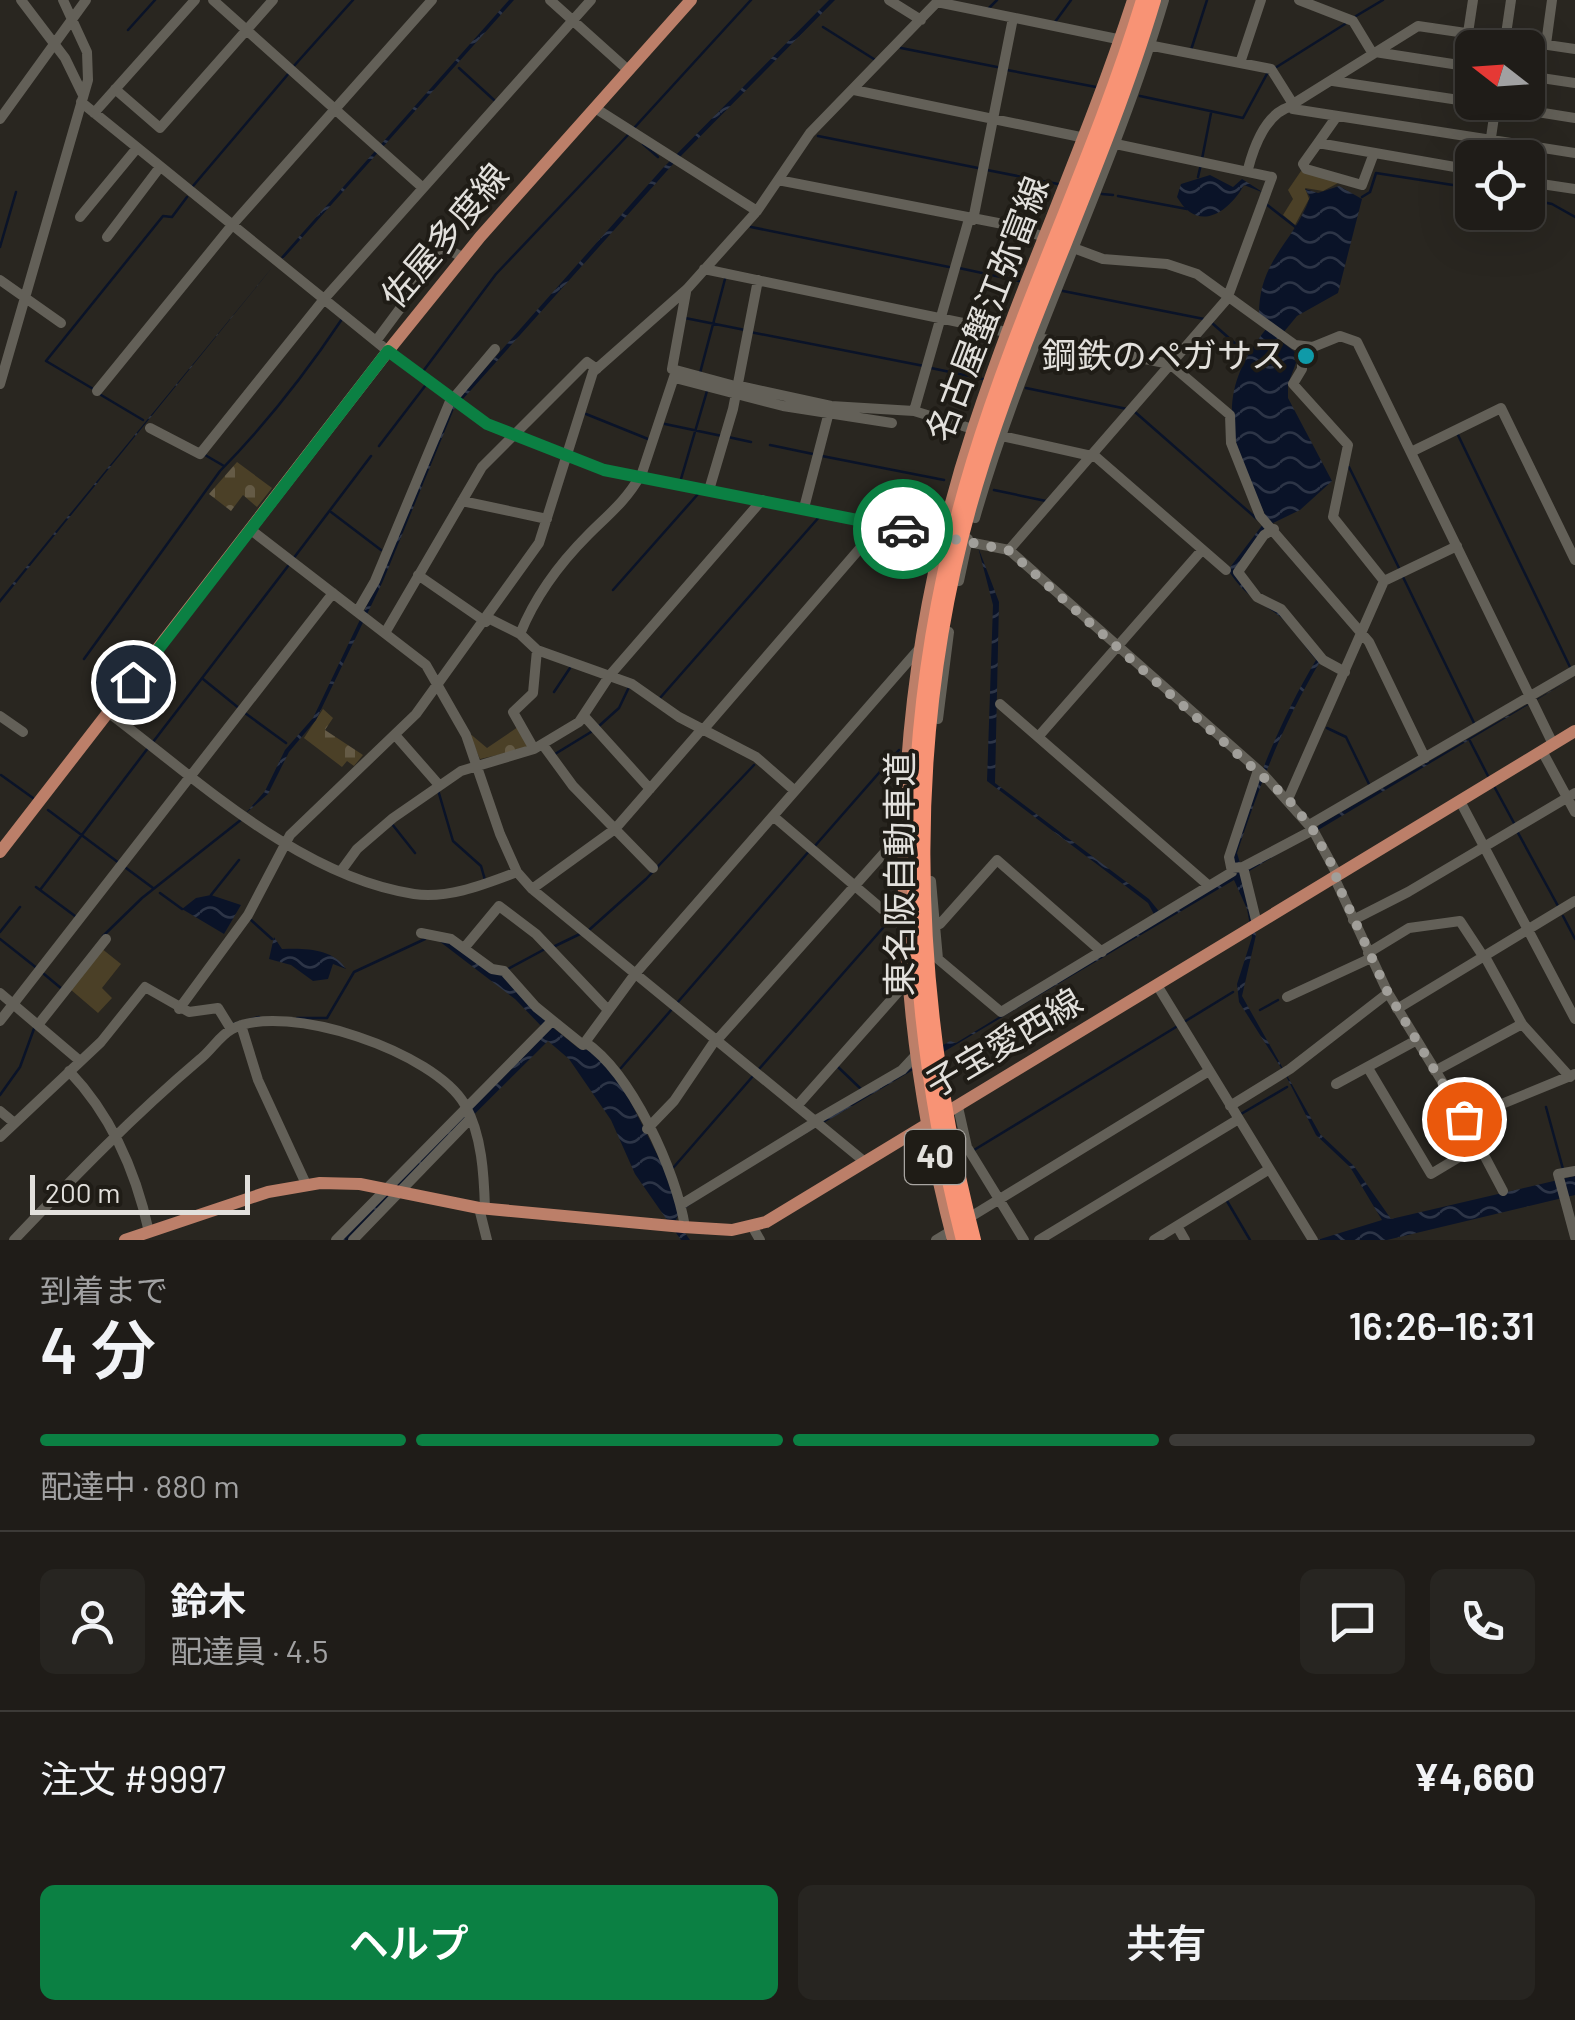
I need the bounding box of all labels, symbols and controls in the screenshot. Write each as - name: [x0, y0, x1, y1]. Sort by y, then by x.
- north arrow: [1455, 30, 1545, 120]
- map controls: [1455, 30, 1545, 230]
- button: locate: [1455, 140, 1545, 230]
- street label: 佐屋多度線: [371, 154, 516, 315]
- street label: 名古屋蟹江弥富線: [916, 170, 1056, 447]
- place label: 鋼鉄のペガサス: [1042, 333, 1286, 375]
- marker: 鋼鉄のペガサス: [1295, 345, 1317, 367]
- courier: [853, 479, 953, 579]
- icon: car: [876, 502, 931, 557]
- pin: [91, 640, 176, 725]
- icon: home: [106, 655, 161, 710]
- street label: 東名阪自動車道: [877, 751, 919, 997]
- street label: 子宝愛西線: [917, 978, 1089, 1104]
- pin: [1422, 1077, 1507, 1162]
- icon: bag: [1437, 1092, 1492, 1147]
- road number: 40: [905, 1130, 965, 1184]
- scale bar: [30, 1170, 250, 1214]
- text: 200 m: [45, 1175, 120, 1209]
- text: 到着まで: [40, 1270, 168, 1308]
- text: 16:26–16:31: [1349, 1302, 1535, 1348]
- text: 4 分: [40, 1309, 156, 1387]
- text: 配達中 · 880 m: [40, 1466, 240, 1504]
- button: person: [40, 1569, 145, 1674]
- button: chat: [1300, 1569, 1405, 1674]
- button: phone: [1430, 1569, 1535, 1674]
- text: 鈴木: [170, 1577, 246, 1623]
- text: 配達員 · 4.5: [170, 1631, 329, 1669]
- text: ¥4,660: [1413, 1753, 1535, 1799]
- text: 注文 #9997: [40, 1755, 226, 1801]
- button: ヘルプ: [40, 1885, 778, 2000]
- button: 共有: [798, 1885, 1535, 2000]

